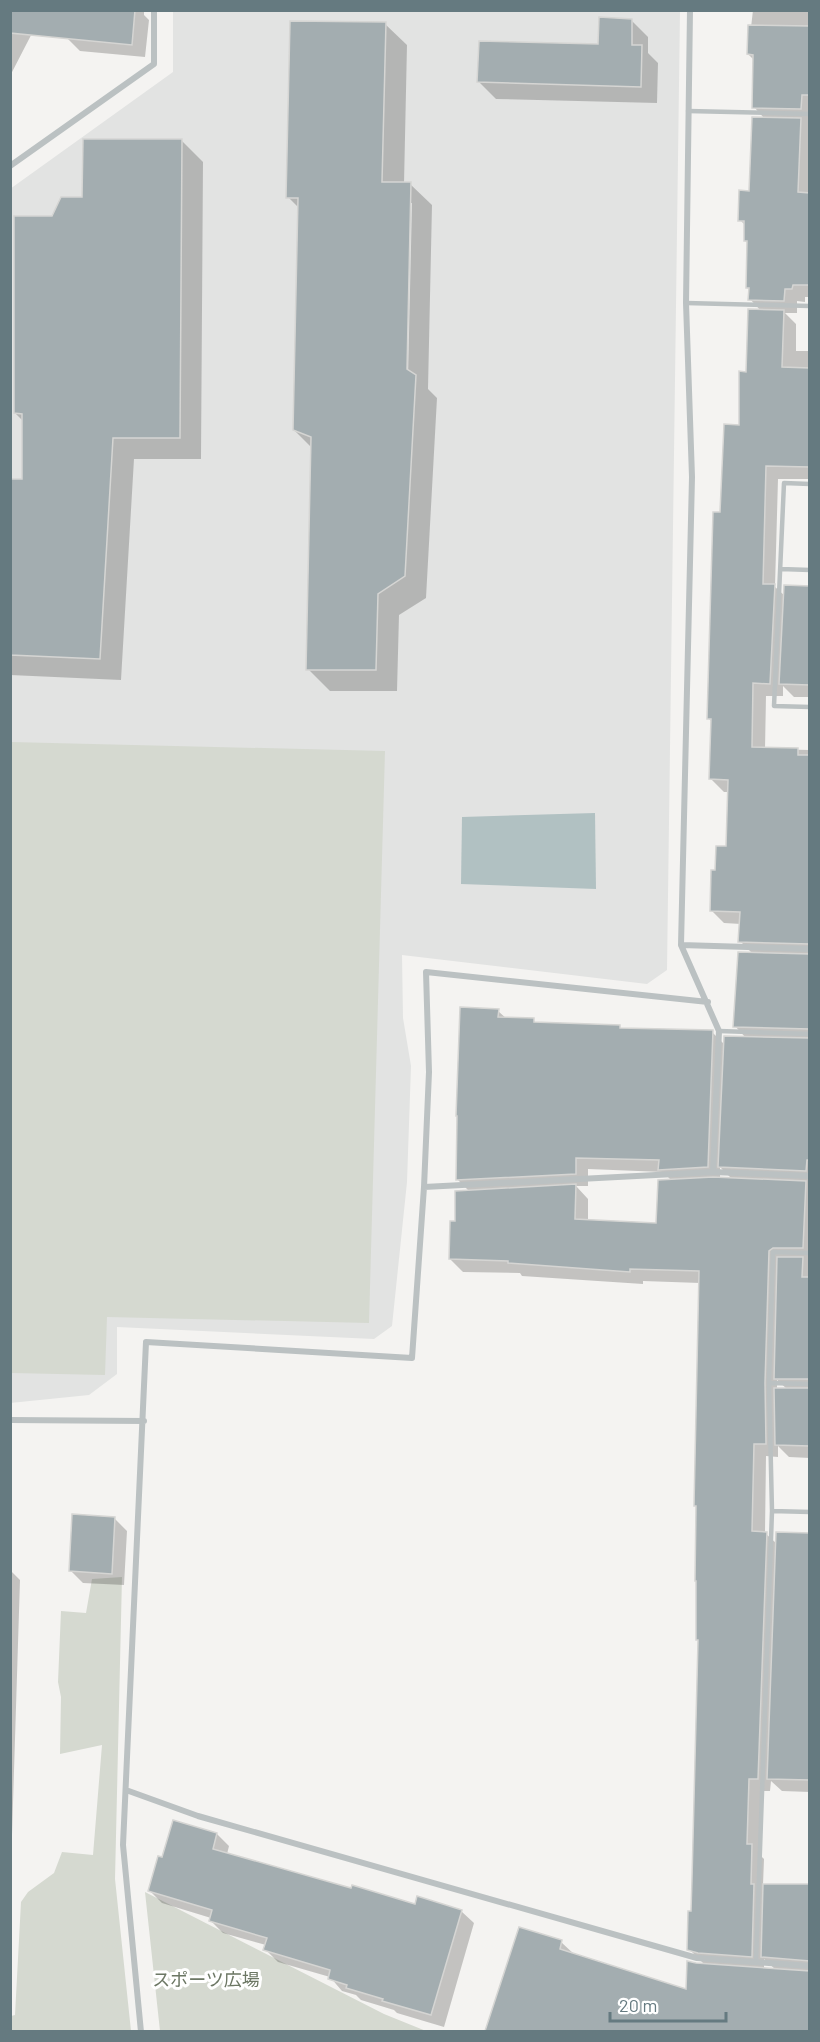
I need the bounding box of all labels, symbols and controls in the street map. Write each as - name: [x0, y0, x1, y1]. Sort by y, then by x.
- park label: スポーツ広場: [152, 1968, 260, 1990]
- scale bar: [610, 1985, 726, 2023]
- text: 20 m: [619, 1994, 657, 2016]

